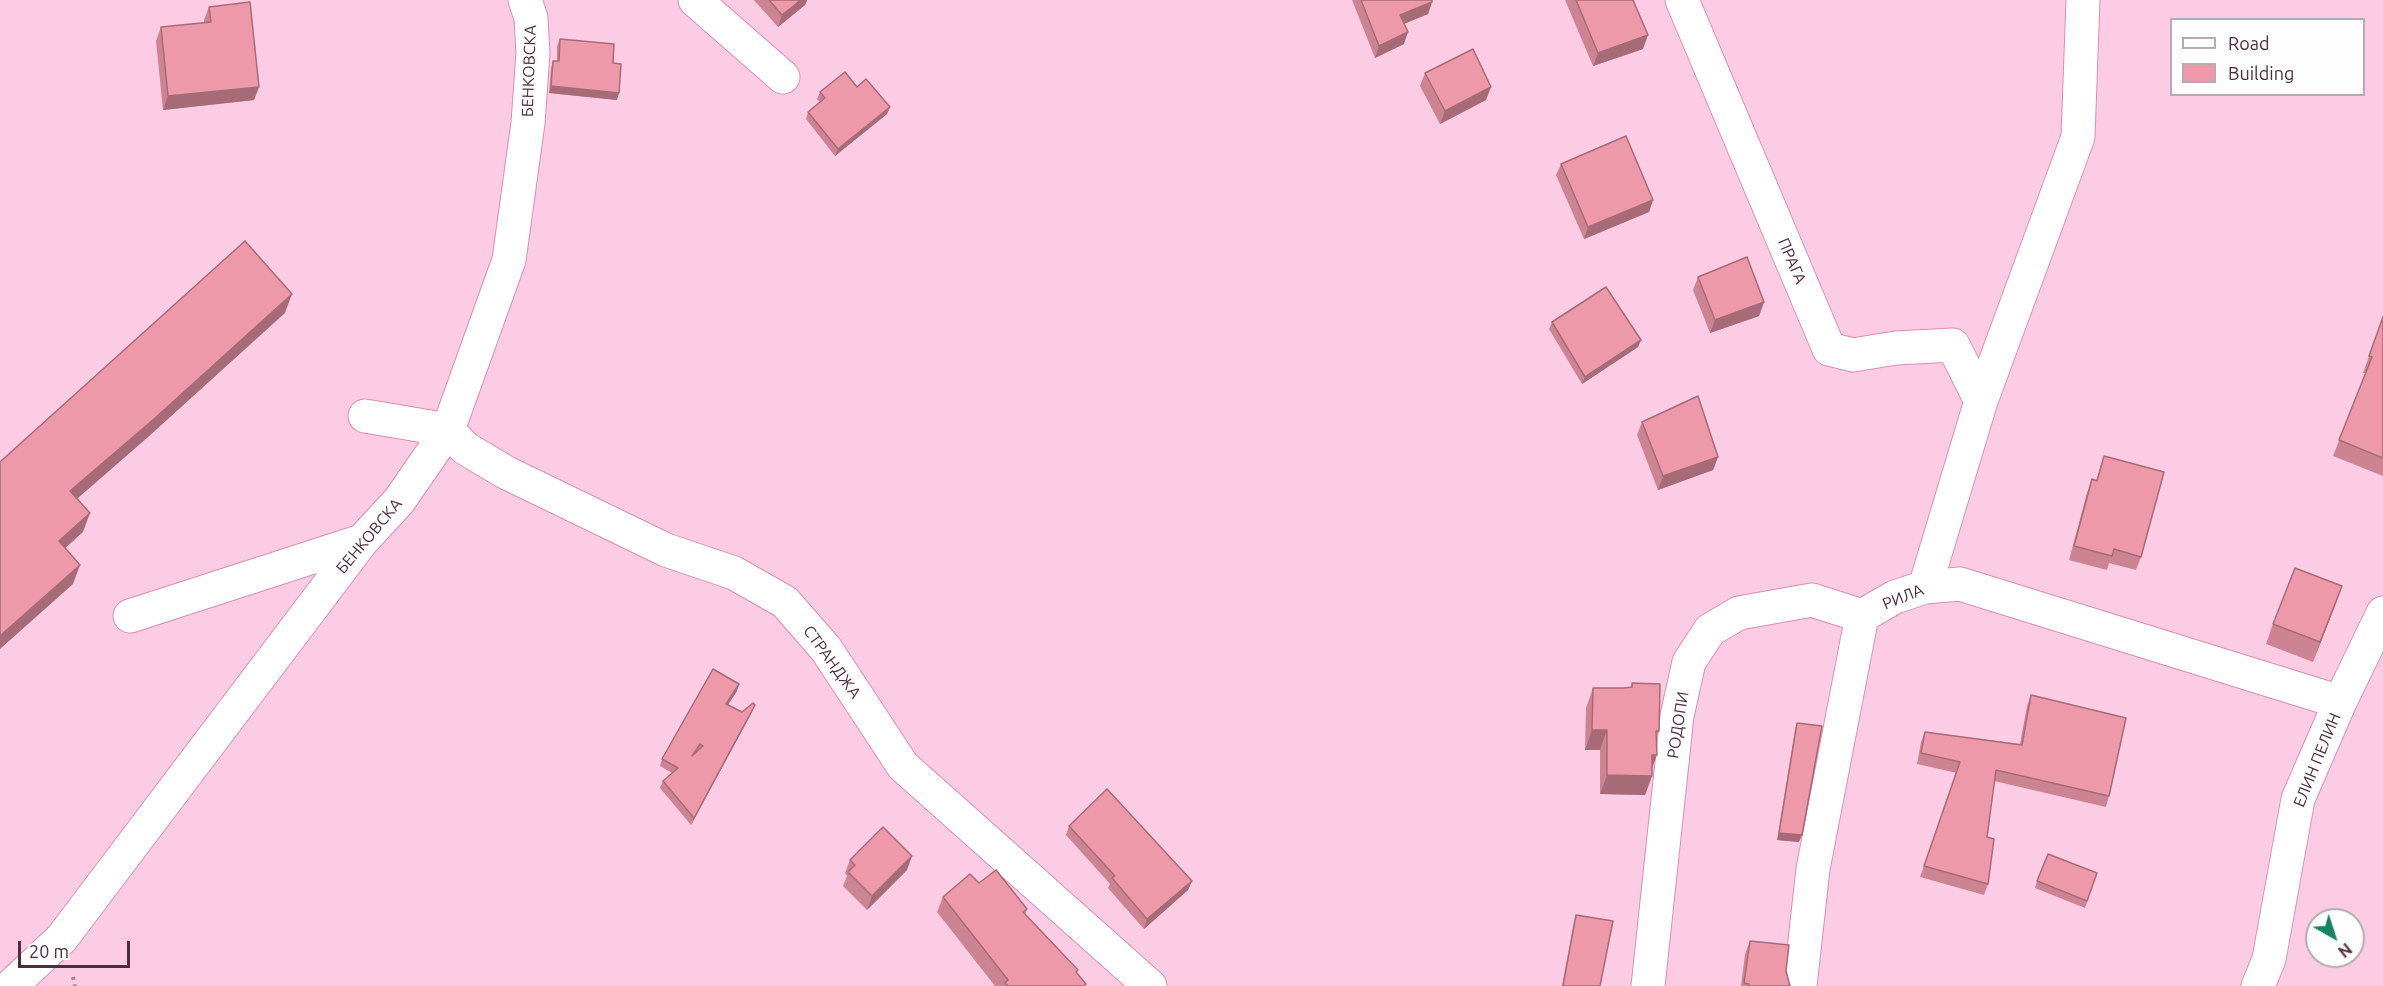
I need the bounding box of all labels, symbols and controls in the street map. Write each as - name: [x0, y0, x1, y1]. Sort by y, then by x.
- legend: [2170, 18, 2365, 96]
- street label: БЕНКОВСКА: [518, 25, 540, 117]
- text: Road: [2228, 33, 2270, 53]
- text: Building: [2228, 63, 2294, 83]
- street label: ПРАГА: [1774, 235, 1810, 287]
- street label: БЕНКОВСКА: [332, 494, 406, 578]
- street label: РИЛА: [1880, 580, 1926, 614]
- street label: СТРАНДЖА: [799, 622, 865, 702]
- street label: РОДОПИ: [1663, 690, 1693, 760]
- street label: ЕЛИН ПЕЛИН: [2289, 710, 2345, 810]
- north arrow: [2305, 908, 2365, 968]
- scale bar: [21, 929, 134, 967]
- text: N: [2335, 940, 2355, 961]
- text: 20 m: [29, 941, 69, 961]

